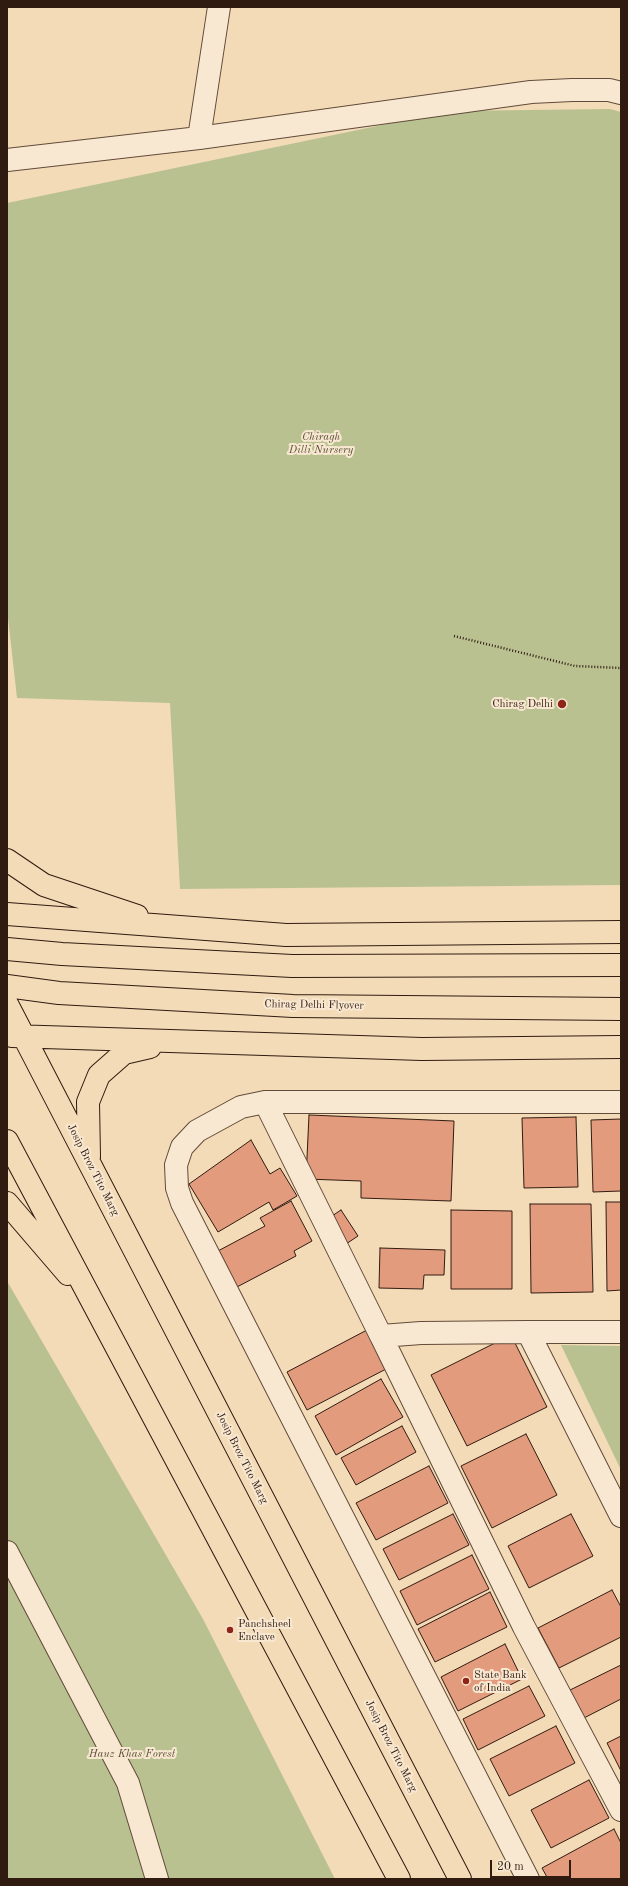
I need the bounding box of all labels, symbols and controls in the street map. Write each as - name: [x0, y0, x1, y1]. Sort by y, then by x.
- park label: Chiragh Dilli Nursery: [289, 430, 353, 456]
- place label: Chirag Delhi: [492, 697, 553, 711]
- marker: Chirag Delhi: [556, 698, 568, 710]
- street label: Chirag Delhi Flyover: [264, 998, 364, 1012]
- street label: Josip Broz Tito Marg: [64, 1122, 122, 1218]
- street label: Josip Broz Tito Marg: [213, 1410, 271, 1506]
- place label: Panchsheel Enclave: [238, 1617, 291, 1643]
- marker: Panchsheel Enclave: [225, 1625, 235, 1635]
- place label: State Bank of India: [474, 1668, 527, 1694]
- marker: State Bank of India: [461, 1676, 471, 1686]
- street label: Josip Broz Tito Marg: [362, 1698, 420, 1794]
- park label: Hauz Khas Forest: [89, 1747, 175, 1761]
- scale bar: [492, 1852, 573, 1878]
- text: 20 m: [497, 1861, 524, 1873]

